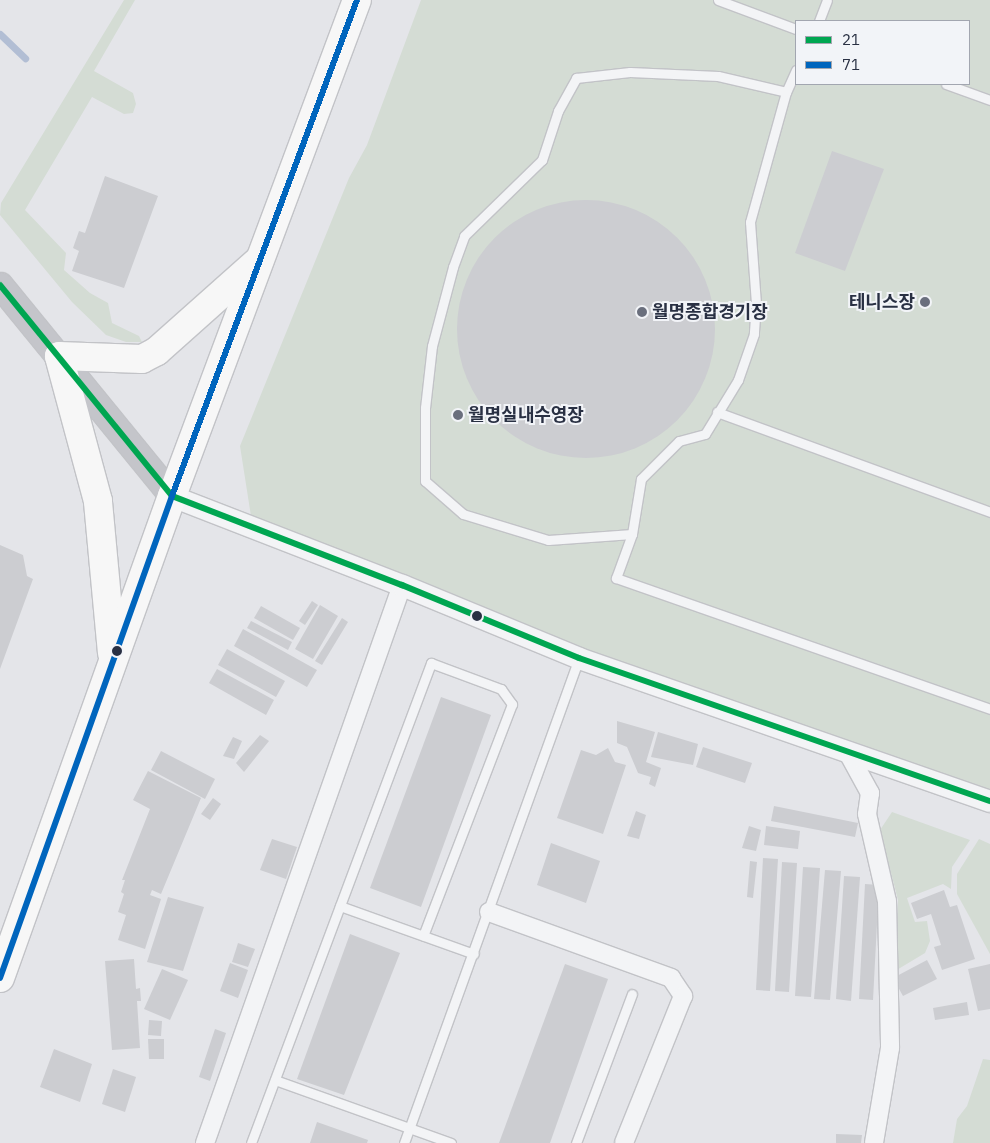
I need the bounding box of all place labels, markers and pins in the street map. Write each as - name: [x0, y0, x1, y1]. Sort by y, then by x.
- place label: 테니스장: [849, 291, 915, 313]
- marker: 테니스장: [919, 296, 931, 308]
- place label: 월명종합경기장: [652, 301, 768, 323]
- marker: 월명종합경기장: [636, 306, 648, 318]
- place label: 월명실내수영장: [468, 404, 584, 426]
- marker: 월명실내수영장: [452, 409, 464, 421]
- unlabelled marker: [472, 611, 482, 621]
- unlabelled marker: [112, 646, 122, 656]

